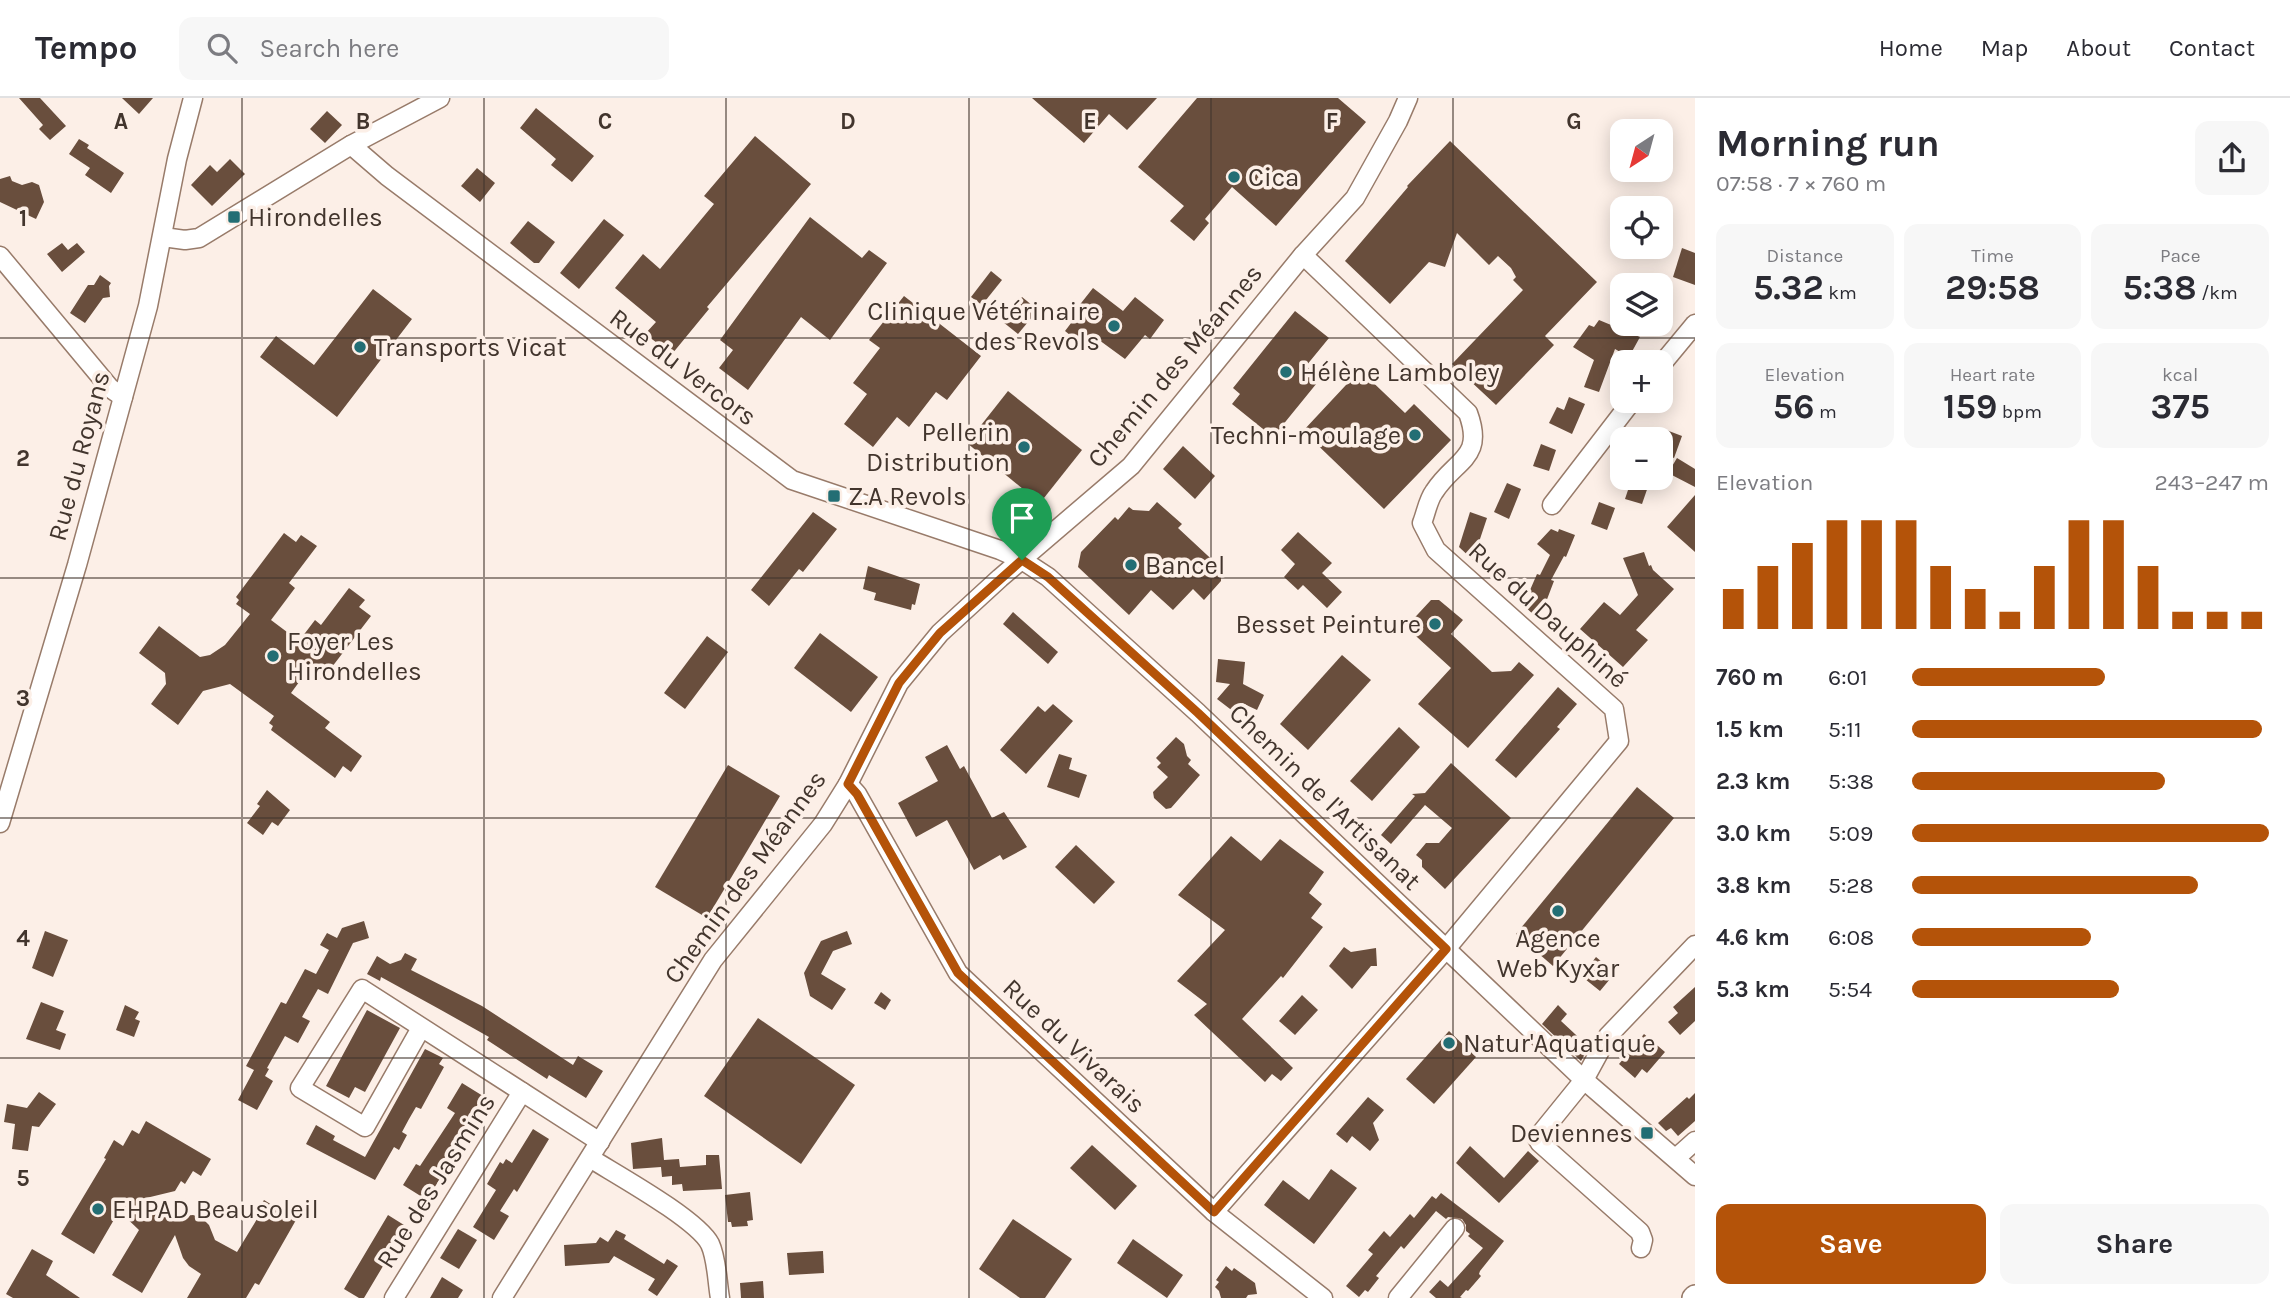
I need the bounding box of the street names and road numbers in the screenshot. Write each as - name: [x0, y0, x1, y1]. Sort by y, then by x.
- street label: Chemin des Méannes: [1081, 258, 1269, 474]
- street label: Rue du Vercors: [603, 302, 763, 432]
- street label: Rue du Royans: [41, 368, 117, 544]
- street label: Rue du Dauphiné: [1462, 535, 1634, 695]
- street label: Chemin de l'Artisanat: [1223, 698, 1427, 897]
- street label: Chemin des Méannes: [657, 764, 833, 990]
- street label: Rue du Vivarais: [996, 972, 1152, 1120]
- street label: Rue des Jasmins: [370, 1088, 502, 1274]

